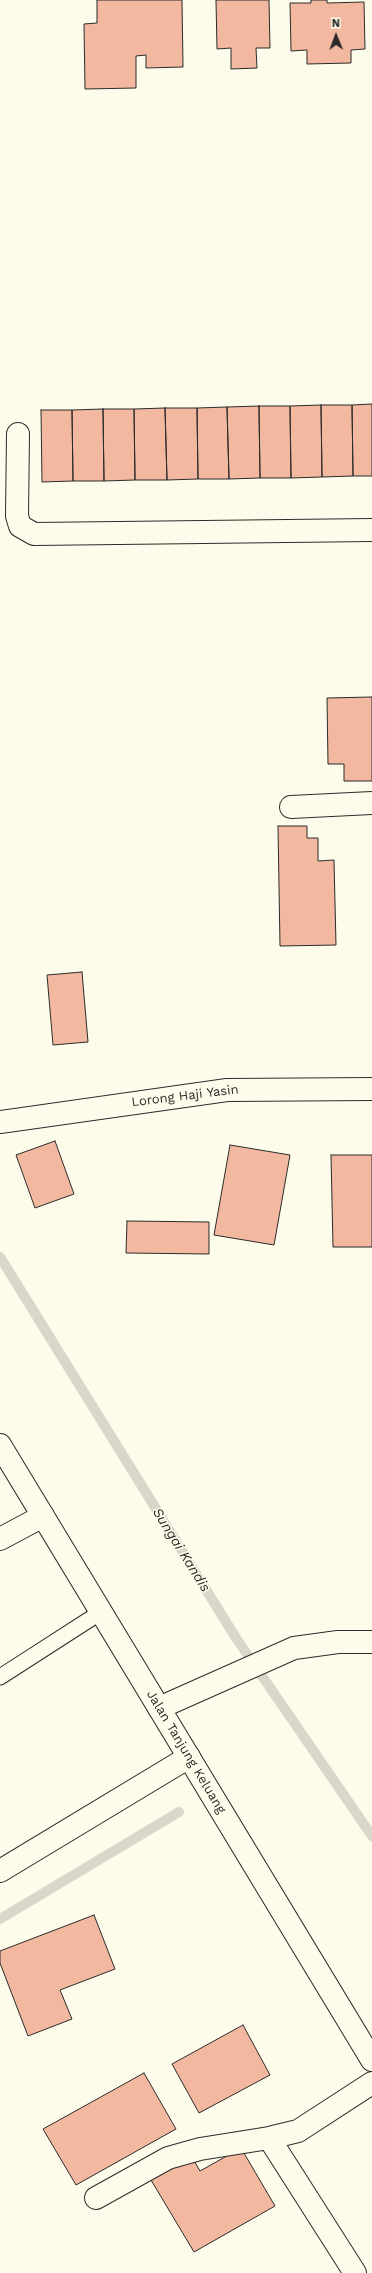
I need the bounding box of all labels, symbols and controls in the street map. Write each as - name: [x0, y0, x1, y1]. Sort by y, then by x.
- north arrow: [316, 16, 356, 56]
- text: N: [332, 17, 340, 30]
- street label: Lorong Haji Yasin: [131, 1082, 239, 1110]
- water label: Sungai Kandis: [148, 1505, 214, 1595]
- street label: Jalan Tanjung Keluang: [143, 1688, 229, 1816]

